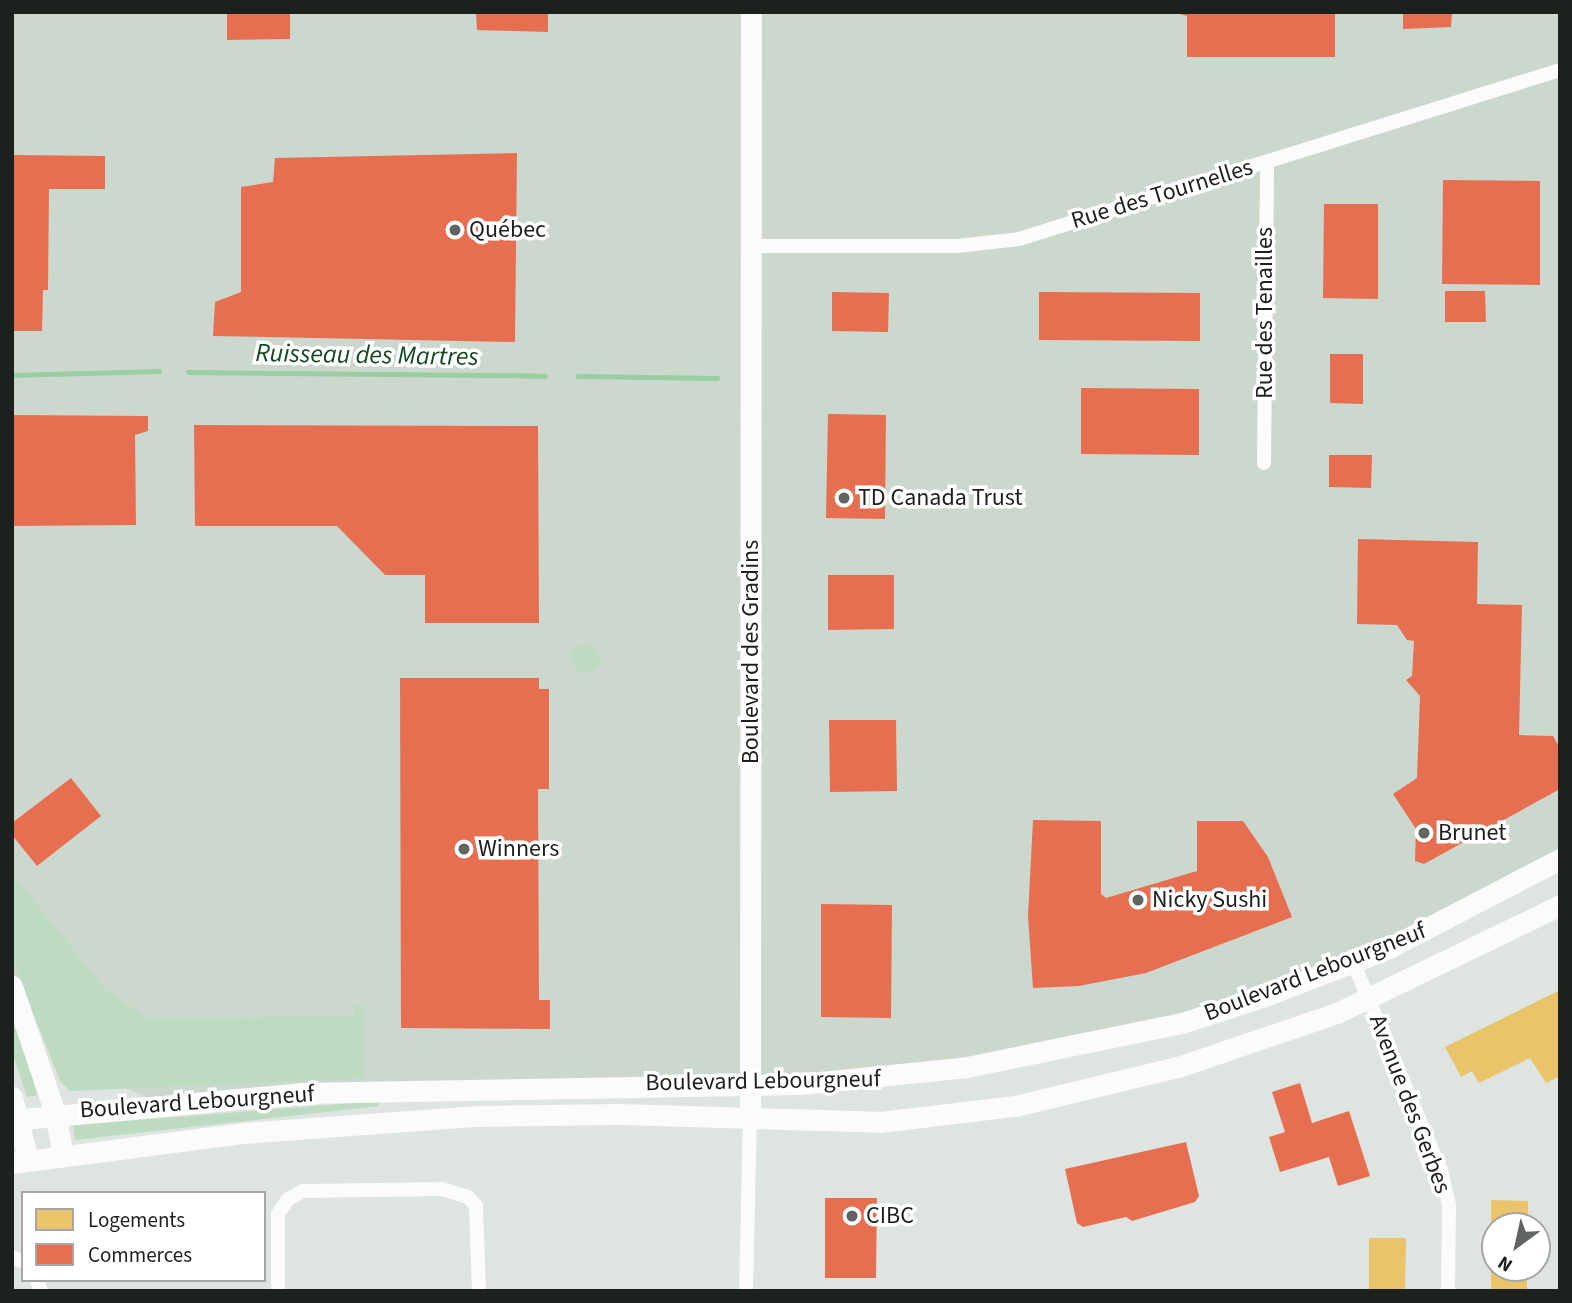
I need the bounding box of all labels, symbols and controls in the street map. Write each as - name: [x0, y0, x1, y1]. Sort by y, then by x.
- street label: Rue des Tournelles: [1068, 153, 1256, 235]
- place label: Québec: [469, 216, 546, 244]
- marker: Québec: [447, 222, 463, 238]
- street label: Rue des Tenailles: [1251, 227, 1279, 399]
- water label: Ruisseau des Martres: [255, 337, 479, 373]
- place label: TD Canada Trust: [858, 484, 1022, 512]
- marker: TD Canada Trust: [836, 490, 852, 506]
- street label: Boulevard des Gradins: [737, 540, 765, 764]
- place label: Brunet: [1438, 819, 1506, 847]
- marker: Brunet: [1416, 825, 1432, 841]
- place label: Winners: [478, 835, 559, 863]
- marker: Winners: [456, 841, 472, 857]
- place label: Nicky Sushi: [1152, 886, 1267, 914]
- marker: Nicky Sushi: [1130, 892, 1146, 908]
- street label: Boulevard Lebourgneuf: [1200, 916, 1430, 1028]
- street label: Avenue des Gerbes: [1363, 1011, 1457, 1197]
- street label: Boulevard Lebourgneuf: [645, 1065, 881, 1097]
- street label: Boulevard Lebourgneuf: [79, 1079, 315, 1125]
- legend: [21, 1191, 266, 1282]
- place label: CIBC: [866, 1202, 914, 1230]
- text: Logements: [88, 1205, 185, 1235]
- marker: CIBC: [844, 1208, 860, 1224]
- north arrow: [1481, 1212, 1551, 1282]
- text: Commerces: [88, 1240, 192, 1270]
- text: N: [1493, 1249, 1518, 1278]

